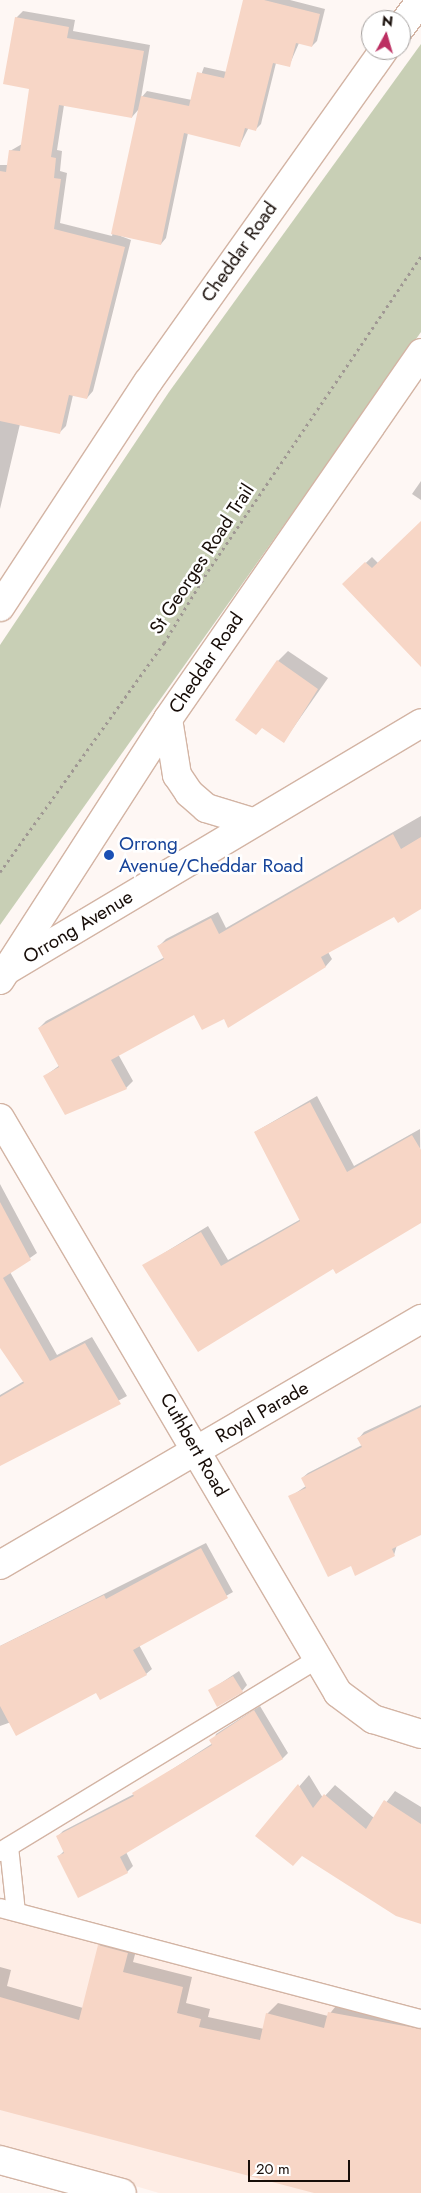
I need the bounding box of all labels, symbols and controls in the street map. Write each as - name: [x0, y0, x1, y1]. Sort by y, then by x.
- north arrow: [361, 10, 411, 60]
- text: N: [381, 11, 394, 32]
- street label: Cheddar Road: [196, 198, 282, 306]
- street label: St Georges Road Trail: [145, 480, 259, 638]
- street label: Cheddar Road: [164, 608, 248, 718]
- place label: Orrong Avenue/Cheddar Road: [119, 833, 304, 877]
- marker: Orrong Avenue/Cheddar Road: [103, 849, 115, 861]
- street label: Orrong Avenue: [19, 885, 137, 969]
- street label: Royal Parade: [211, 1376, 313, 1448]
- street label: Cuthbert Road: [155, 1389, 233, 1501]
- scale bar: [251, 2150, 354, 2182]
- text: 20 m: [256, 2158, 290, 2180]

